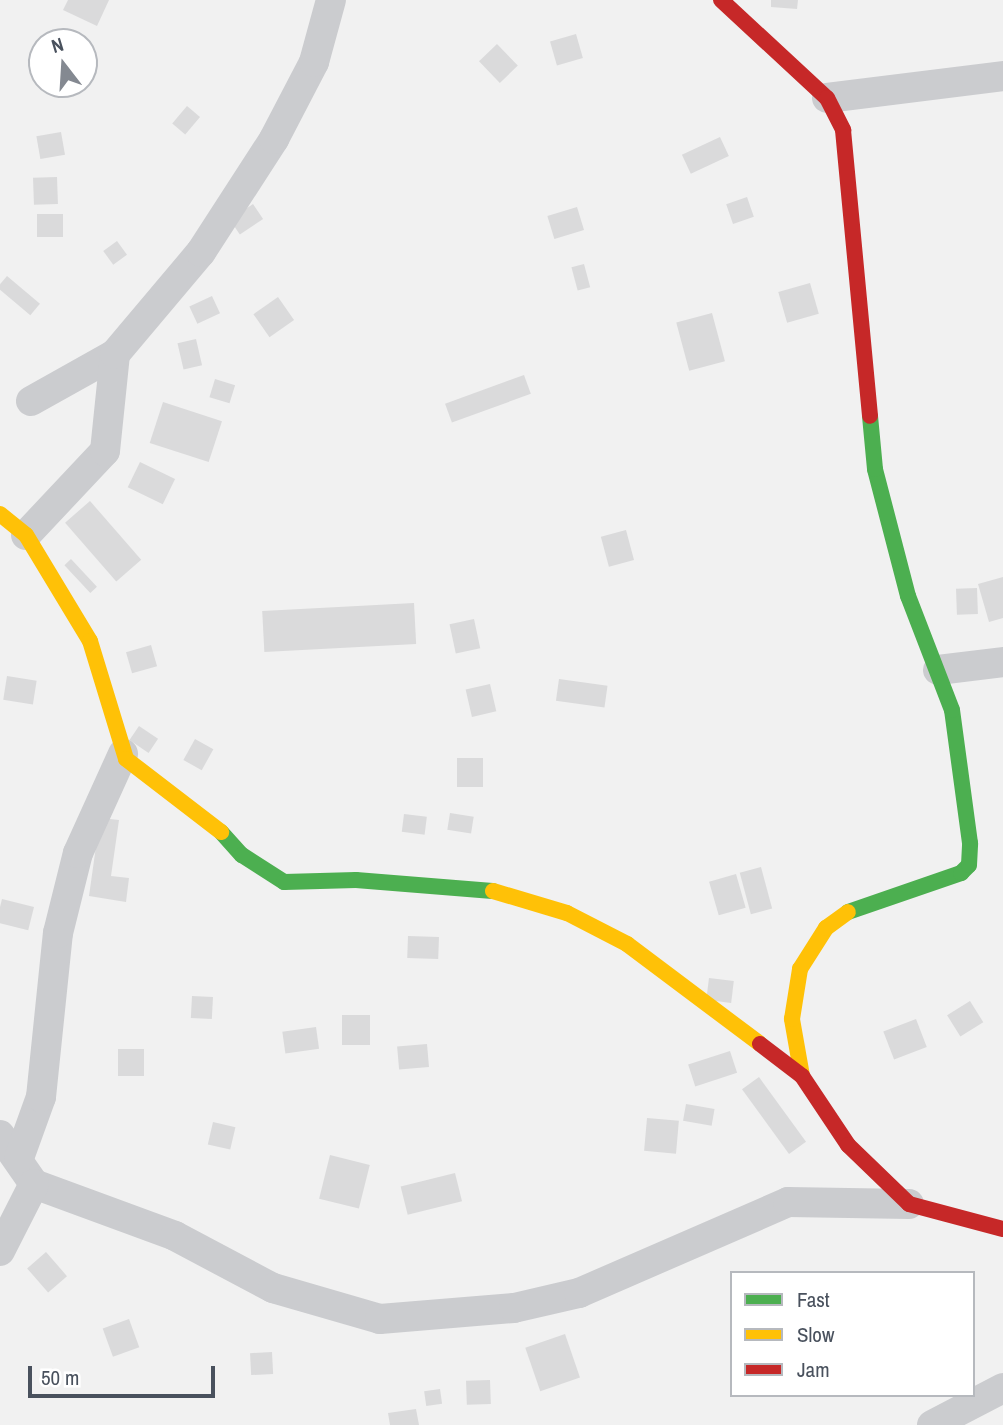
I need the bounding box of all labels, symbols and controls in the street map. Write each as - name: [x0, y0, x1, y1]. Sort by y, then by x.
- north arrow: [28, 28, 98, 98]
- text: N: [48, 31, 67, 59]
- legend: [730, 1271, 975, 1397]
- text: Fast: [797, 1285, 830, 1314]
- text: Slow: [797, 1320, 834, 1349]
- scale bar: [32, 1352, 219, 1396]
- text: Jam: [797, 1355, 830, 1384]
- text: 50 m: [41, 1363, 79, 1392]

